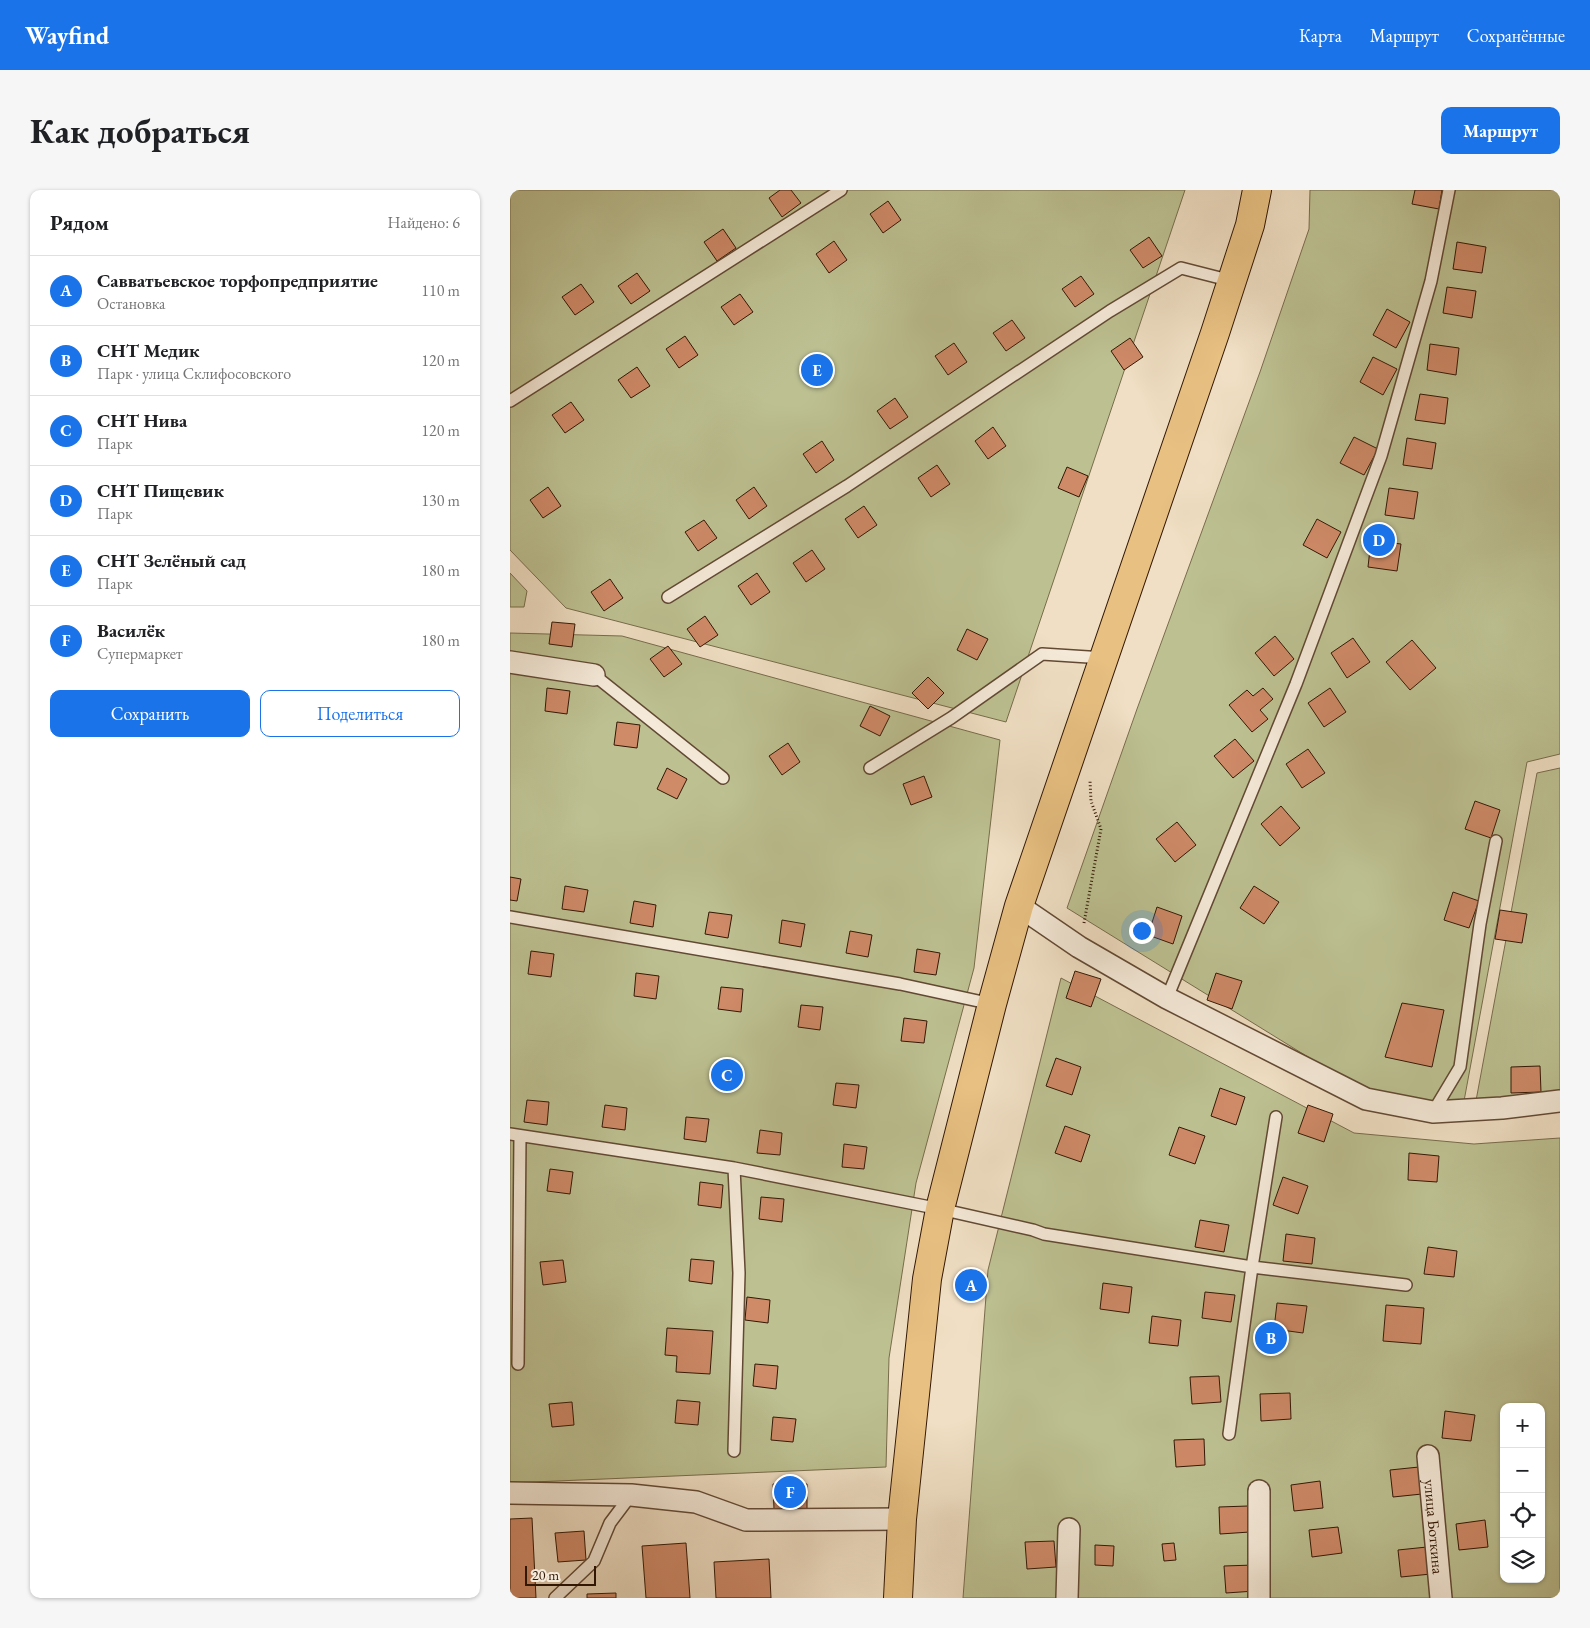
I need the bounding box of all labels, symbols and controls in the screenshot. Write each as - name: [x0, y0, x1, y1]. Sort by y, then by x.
- text: Wayfind: [25, 20, 109, 51]
- text: Карта: [1299, 24, 1342, 47]
- text: Маршрут: [1370, 24, 1439, 47]
- text: Сохранённые: [1467, 24, 1565, 47]
- button: Маршрут: [1441, 107, 1560, 154]
- text: Как добраться: [30, 108, 250, 153]
- text: Рядом: [50, 209, 109, 236]
- text: Найдено: 6: [388, 212, 460, 233]
- text: Савватьевское торфопредприятие: [97, 268, 378, 293]
- text: A: [60, 280, 72, 301]
- text: 110 m: [421, 280, 460, 301]
- text: Остановка: [97, 293, 166, 314]
- text: СНТ Медик: [97, 338, 200, 363]
- text: B: [61, 350, 71, 371]
- text: 120 m: [421, 350, 460, 371]
- pin: E: [801, 351, 833, 389]
- text: Парк · улица Склифосовского: [97, 363, 291, 384]
- text: СНТ Нива: [97, 408, 187, 433]
- text: C: [60, 420, 72, 441]
- text: 120 m: [421, 420, 460, 441]
- text: Парк: [97, 433, 133, 454]
- text: СНТ Пищевик: [97, 478, 224, 503]
- text: D: [60, 490, 72, 511]
- text: 130 m: [421, 490, 460, 511]
- text: Парк: [97, 503, 133, 524]
- pin: D: [1363, 521, 1395, 559]
- text: СНТ Зелёный сад: [97, 548, 246, 573]
- text: E: [61, 560, 71, 581]
- text: 180 m: [421, 560, 460, 581]
- text: Парк: [97, 573, 133, 594]
- text: Василёк: [97, 618, 165, 643]
- text: F: [62, 630, 70, 651]
- text: 180 m: [421, 630, 460, 651]
- text: Супермаркет: [97, 643, 183, 664]
- button: Сохранить: [50, 690, 250, 737]
- button: Поделиться: [260, 690, 460, 737]
- your location: [1129, 918, 1155, 944]
- pin: C: [711, 1056, 743, 1094]
- pin: A: [955, 1266, 987, 1304]
- pin: B: [1255, 1319, 1287, 1357]
- map controls: [1500, 1403, 1545, 1583]
- button: +: [1500, 1403, 1545, 1448]
- button: −: [1500, 1448, 1545, 1493]
- pin: F: [774, 1473, 806, 1511]
- street label: улица Боткина: [1419, 1478, 1449, 1576]
- button: locate: [1500, 1493, 1545, 1538]
- button: layers: [1500, 1538, 1545, 1583]
- scale bar: [525, 1563, 596, 1586]
- text: 20 m: [532, 1566, 559, 1584]

